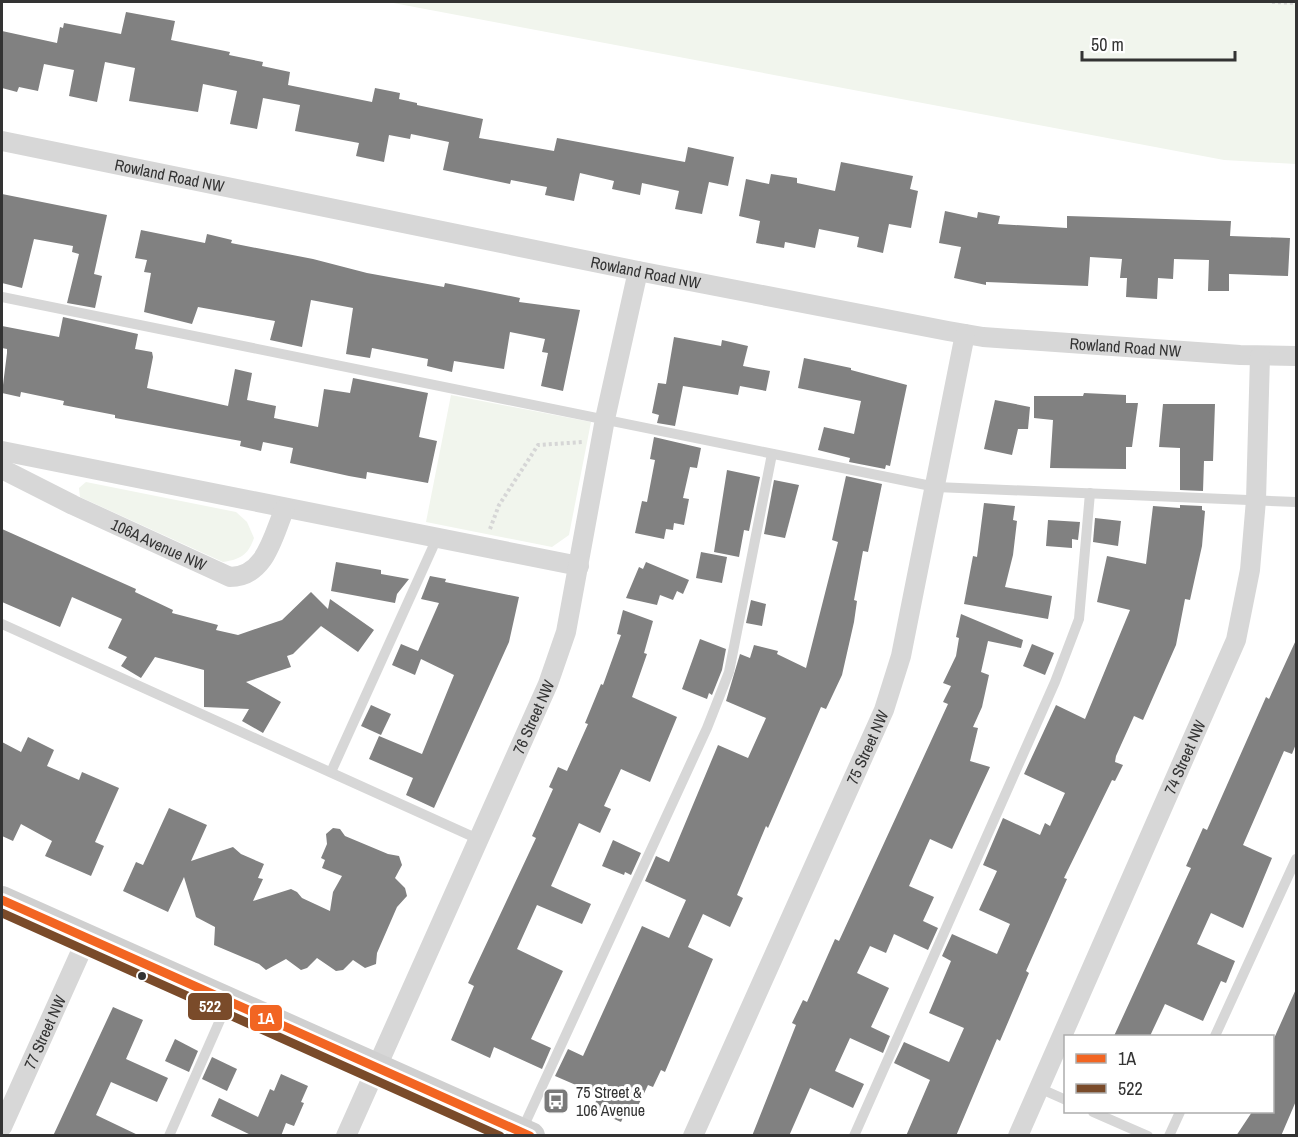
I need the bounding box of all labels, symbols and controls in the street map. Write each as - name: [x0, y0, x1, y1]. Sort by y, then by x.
- scale bar: [1082, 24, 1235, 62]
- text: 50 m: [1091, 32, 1124, 57]
- street label: Rowland Road NW: [113, 153, 227, 197]
- street label: Rowland Road NW: [589, 251, 703, 294]
- street label: Rowland Road NW: [1069, 332, 1182, 362]
- street label: 106A Avenue NW: [108, 513, 211, 576]
- street label: 76 Street NW: [507, 676, 560, 757]
- street label: 75 Street NW: [841, 706, 894, 788]
- street label: 74 Street NW: [1159, 716, 1211, 798]
- unlabelled marker: [136, 970, 148, 982]
- street label: 77 Street NW: [18, 991, 71, 1073]
- line badge: 522: [187, 992, 233, 1021]
- text: 522: [199, 995, 221, 1017]
- line badge: 1A: [249, 1004, 283, 1032]
- text: 1A: [258, 1007, 275, 1029]
- legend: [1064, 1035, 1274, 1113]
- text: 1A: [1118, 1046, 1136, 1071]
- text: 522: [1118, 1076, 1143, 1101]
- place label: 75 Street & 106 Avenue: [576, 1081, 645, 1121]
- bus stop icon: 75 Street & 106 Avenue: [541, 1086, 571, 1116]

